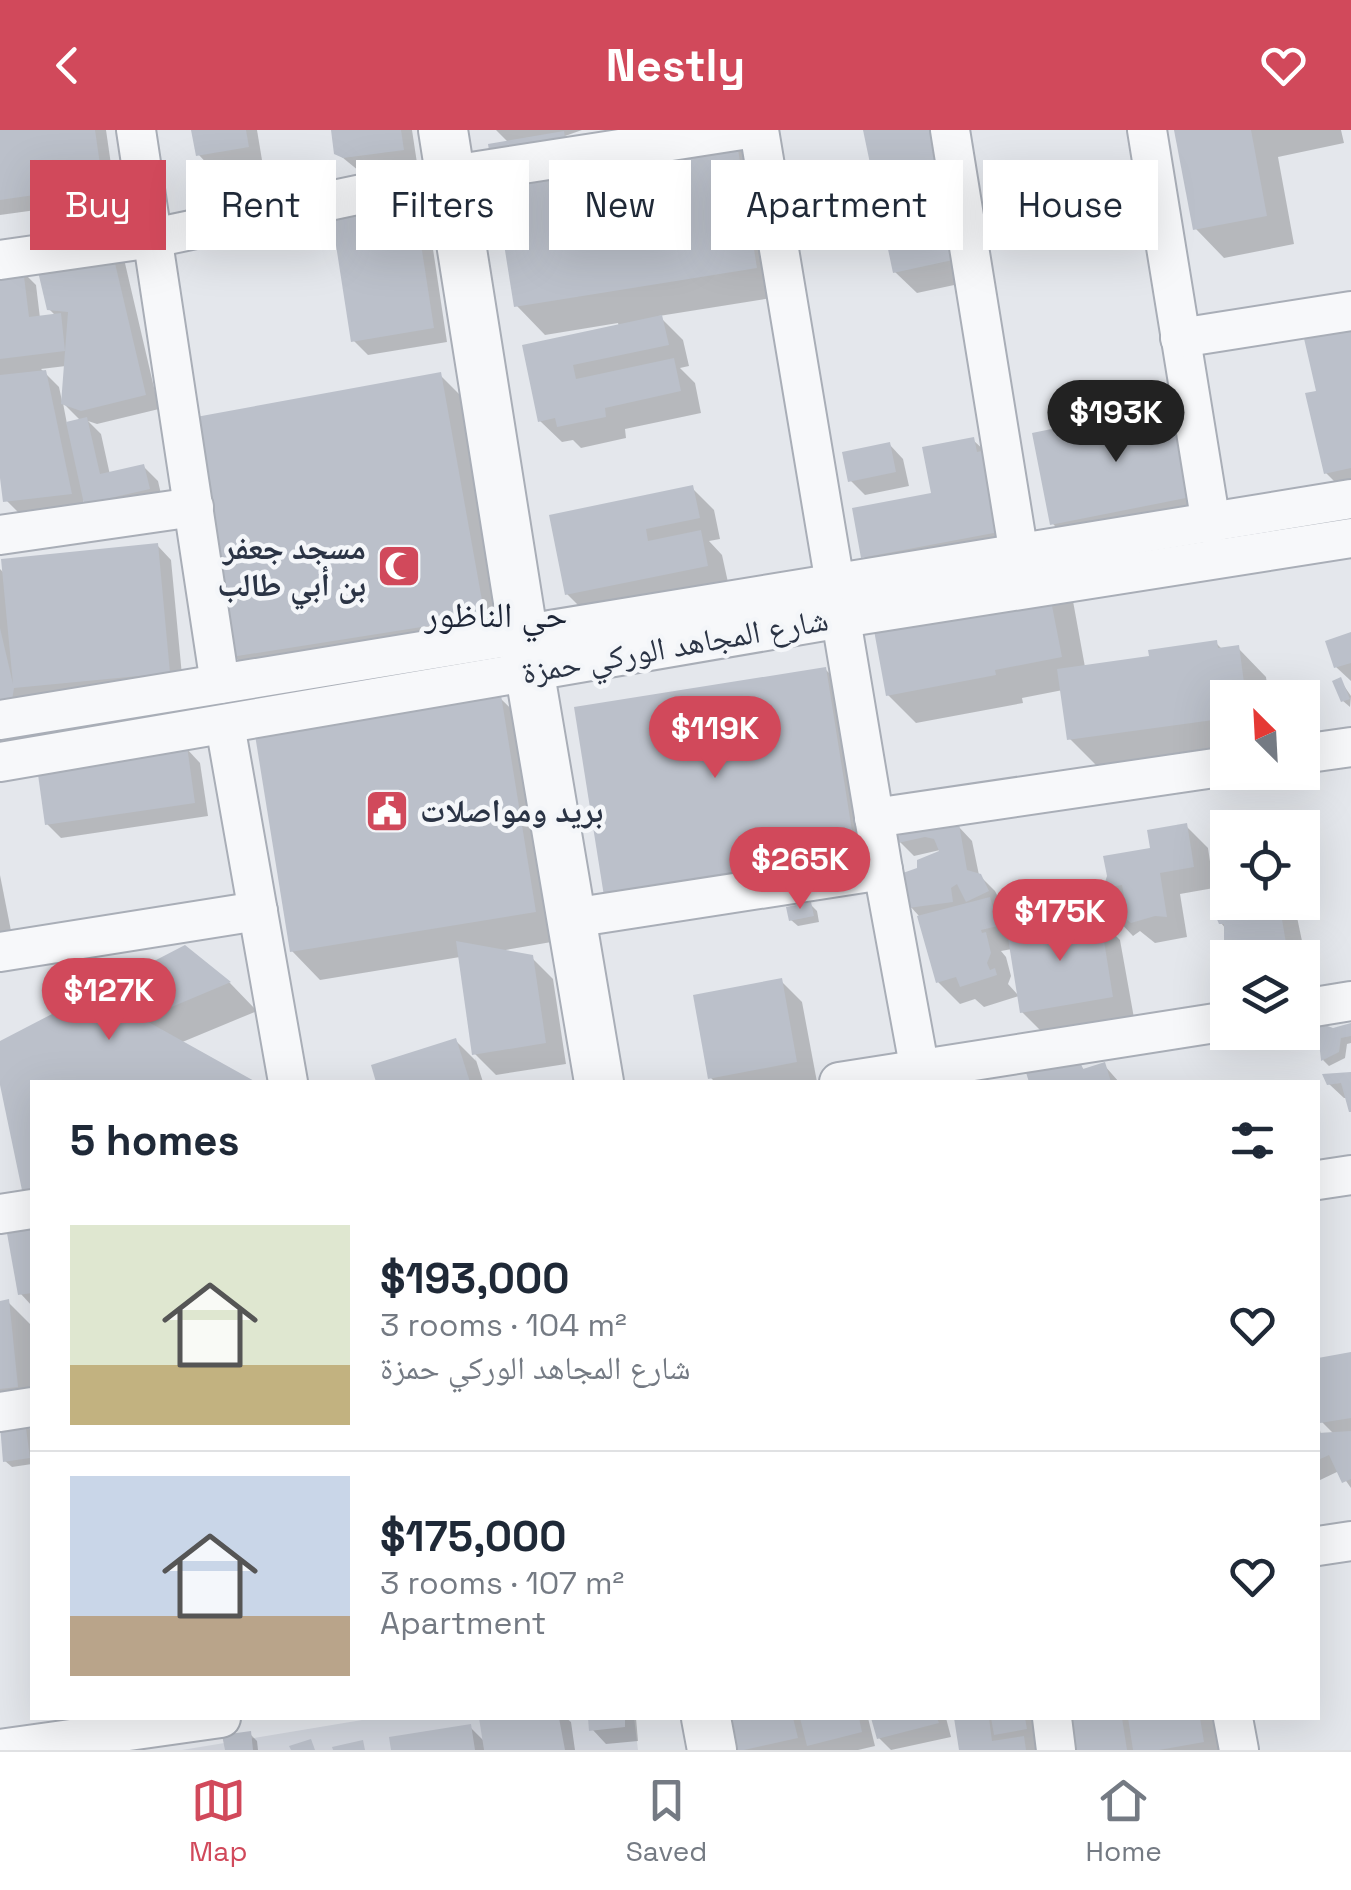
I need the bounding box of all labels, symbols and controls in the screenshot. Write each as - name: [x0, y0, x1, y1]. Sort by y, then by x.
- text: Nestly: [606, 37, 745, 94]
- icon: back: [40, 38, 95, 93]
- icon: heart: [1256, 38, 1311, 93]
- chip: Buy: [30, 160, 166, 250]
- chip: Rent: [186, 160, 336, 250]
- chip: Filters: [356, 160, 529, 250]
- chip: New: [549, 160, 691, 250]
- chip: Apartment: [711, 160, 963, 250]
- chip: House: [983, 160, 1158, 250]
- pin: $193K: [1046, 380, 1186, 465]
- text: $193K: [1069, 392, 1163, 432]
- place label: مسجد جعفر بن أبي طالب: [217, 528, 366, 610]
- mosque icon: مسجد جعفر بن أبي طالب: [376, 543, 422, 589]
- district label: حي الناظور: [423, 593, 568, 643]
- street label: شارع المجاهد الوركي حمزة: [519, 599, 832, 698]
- north arrow: [1210, 680, 1320, 790]
- map controls: [1210, 680, 1320, 1050]
- pin: $119K: [645, 696, 785, 781]
- text: $119K: [671, 708, 759, 748]
- public building icon: بريد ومواصلات: [364, 788, 410, 834]
- place label: بريد ومواصلات: [420, 791, 603, 831]
- button: locate: [1210, 810, 1320, 920]
- pin: $265K: [730, 827, 870, 912]
- text: $265K: [751, 839, 849, 879]
- pin: $175K: [990, 879, 1130, 964]
- text: $175K: [1015, 891, 1105, 931]
- button: layers: [1210, 940, 1320, 1050]
- pin: $127K: [39, 958, 179, 1043]
- text: $127K: [64, 970, 154, 1010]
- icon: filters: [1225, 1113, 1280, 1168]
- text: 5 homes: [70, 1114, 240, 1167]
- text: $193,000: [380, 1252, 569, 1305]
- icon: home: [150, 1265, 270, 1385]
- icon: heart: [1225, 1298, 1280, 1353]
- text: 3 rooms · 104 m²: [380, 1305, 627, 1345]
- text: شارع المجاهد الوركي حمزة: [380, 1348, 691, 1388]
- text: $175,000: [380, 1510, 566, 1563]
- icon: home: [150, 1516, 270, 1636]
- icon: heart: [1225, 1549, 1280, 1604]
- text: 3 rooms · 107 m²: [380, 1563, 624, 1603]
- text: Apartment: [380, 1603, 546, 1643]
- tab: Map: [189, 1773, 247, 1869]
- tab: Saved: [626, 1773, 707, 1869]
- tab: Home: [1086, 1773, 1162, 1869]

